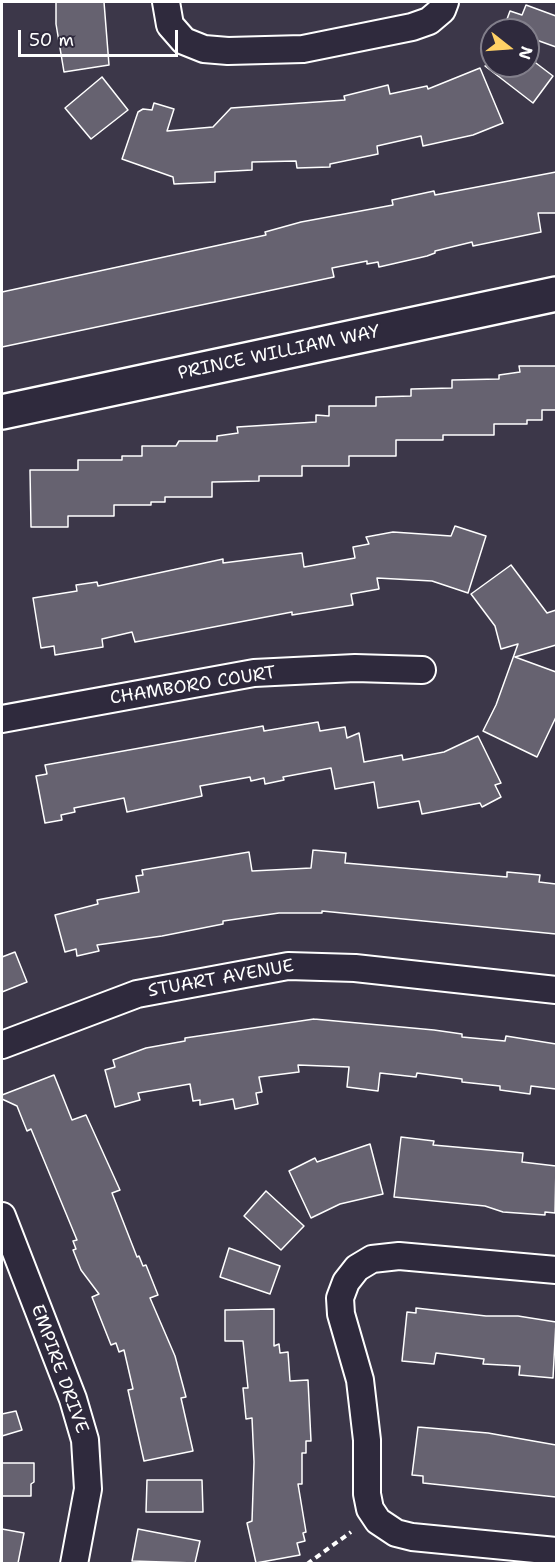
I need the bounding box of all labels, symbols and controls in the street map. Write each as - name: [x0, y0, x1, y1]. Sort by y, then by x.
- scale bar: [21, 18, 182, 56]
- north arrow: [480, 18, 540, 78]
- text: 50 m: [29, 28, 74, 52]
- text: N: [514, 44, 538, 62]
- street label: PRINCE WILLIAM WAY: [176, 321, 382, 385]
- street label: CHAMBORO COURT: [108, 662, 278, 710]
- street label: STUART AVENUE: [146, 956, 296, 1002]
- street label: EMPIRE DRIVE: [26, 1302, 92, 1436]

